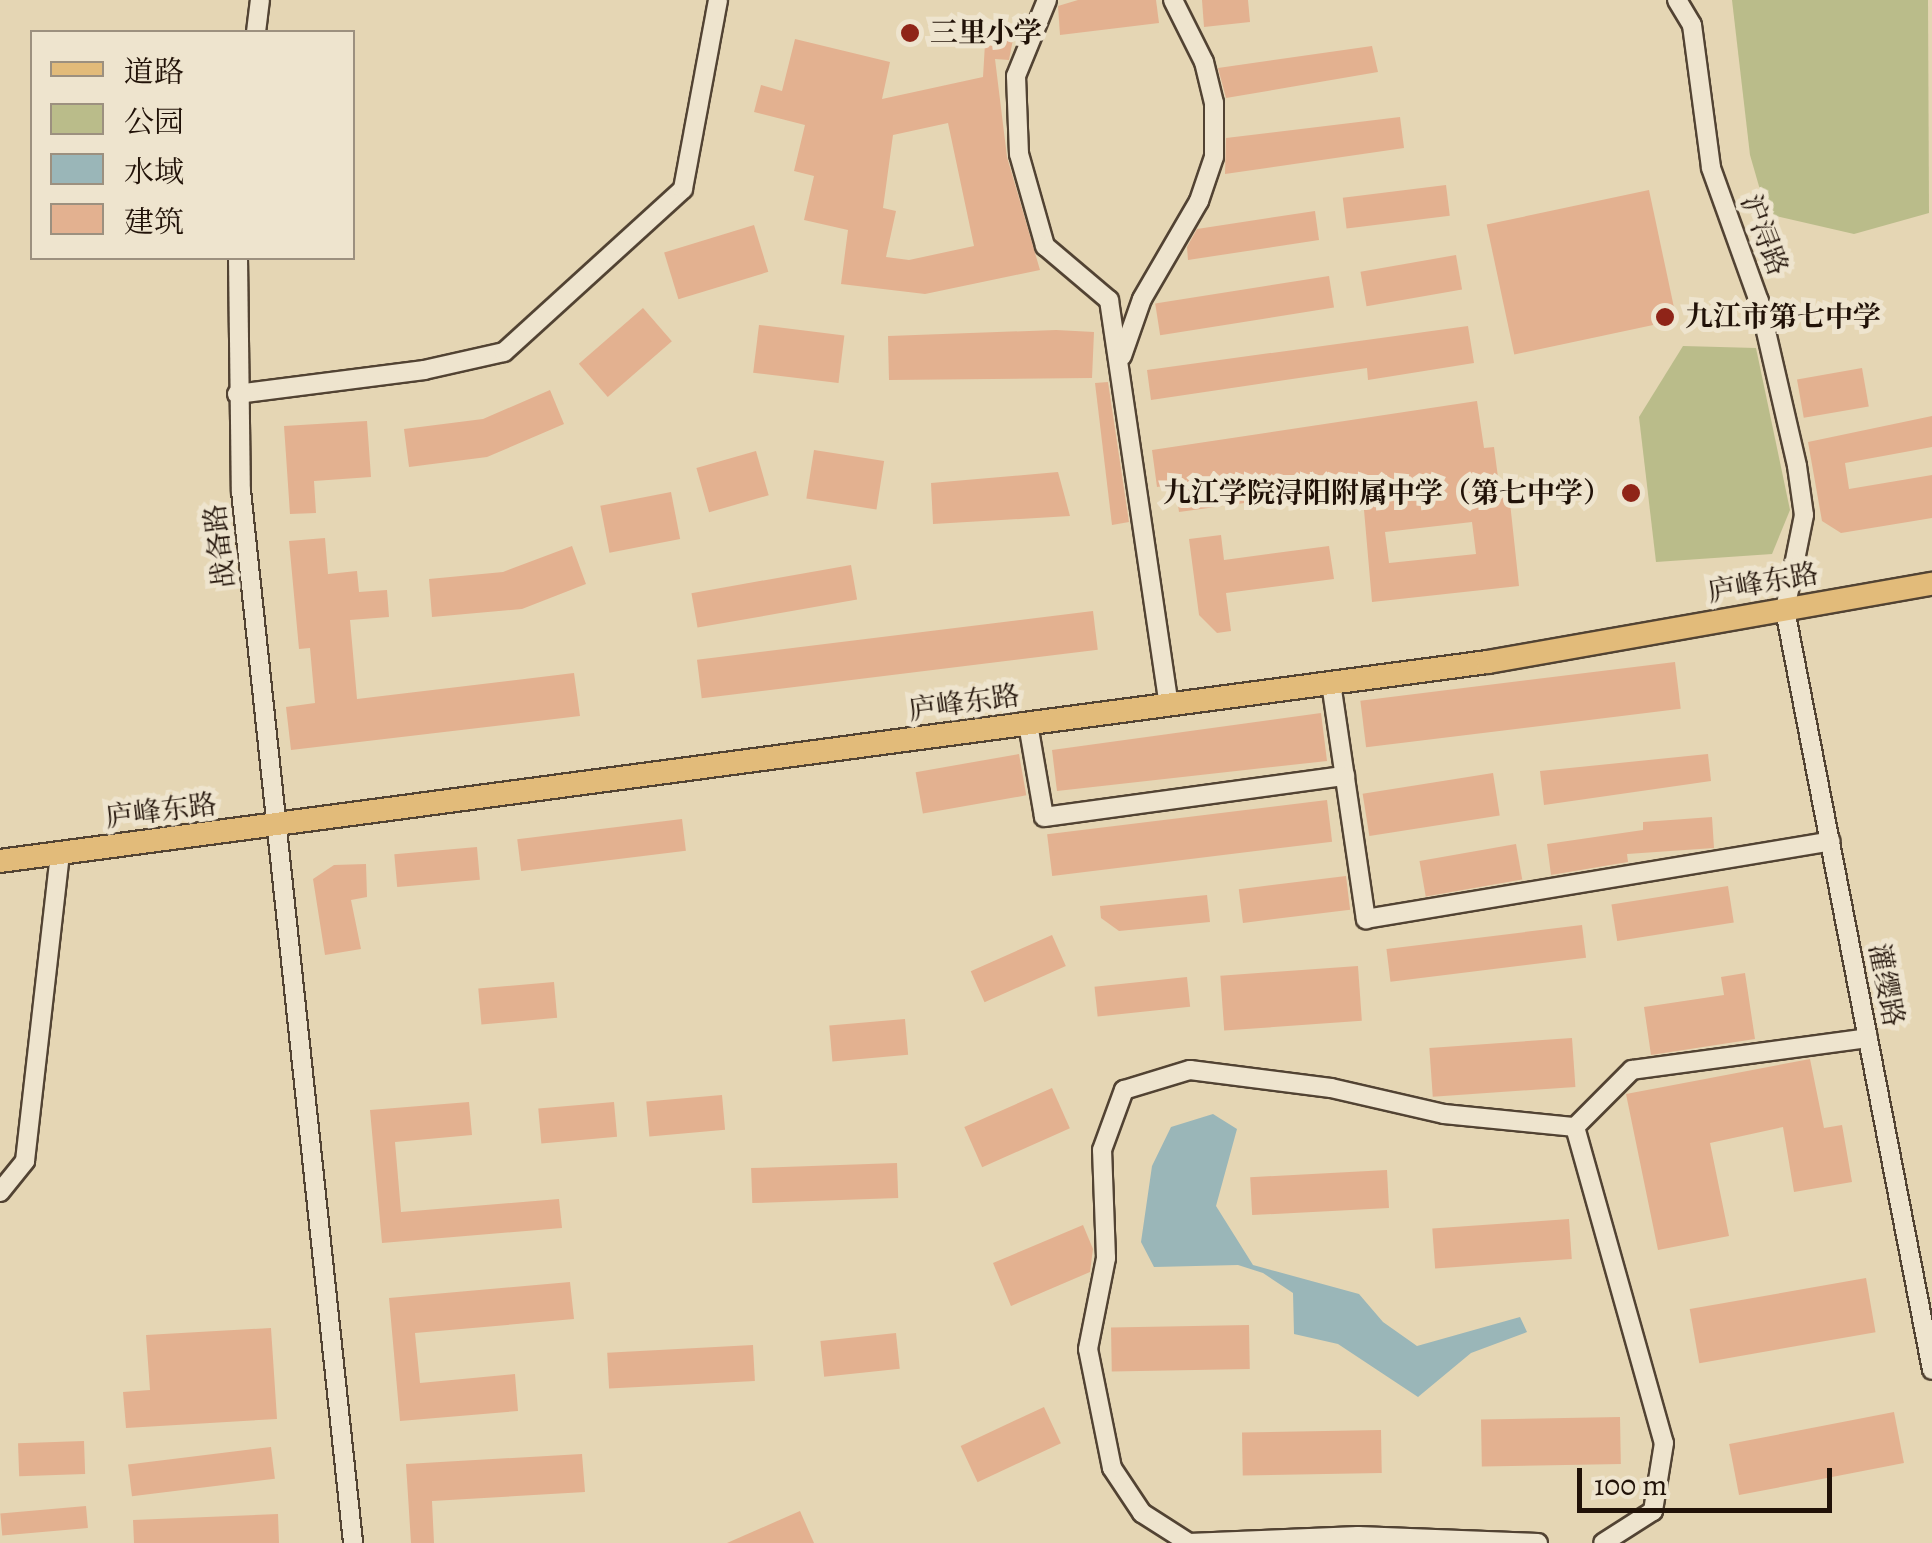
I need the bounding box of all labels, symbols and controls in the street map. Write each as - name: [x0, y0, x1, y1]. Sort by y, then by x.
- place label: 三里小学: [930, 16, 1042, 50]
- marker: 三里小学: [899, 22, 921, 44]
- legend: [30, 30, 355, 260]
- text: 道路: [124, 52, 184, 92]
- text: 公园: [124, 102, 184, 142]
- text: 水域: [124, 152, 184, 192]
- street label: 沪浔路: [1733, 190, 1795, 280]
- text: 建筑: [124, 202, 184, 242]
- place label: 九江市第七中学: [1685, 300, 1881, 334]
- marker: 九江市第七中学: [1654, 306, 1676, 328]
- place label: 九江学院浔阳附属中学（第七中学）: [1163, 476, 1611, 510]
- marker: 九江学院浔阳附属中学（第七中学）: [1620, 482, 1642, 504]
- street label: 战备路: [198, 502, 242, 590]
- street label: 庐峰东路: [1705, 557, 1821, 609]
- street label: 庐峰东路: [906, 679, 1022, 727]
- street label: 庐峰东路: [103, 788, 219, 834]
- street label: 灌缨路: [1861, 941, 1911, 1029]
- scale bar: [1582, 1448, 1837, 1510]
- text: 100 m: [1594, 1465, 1667, 1505]

